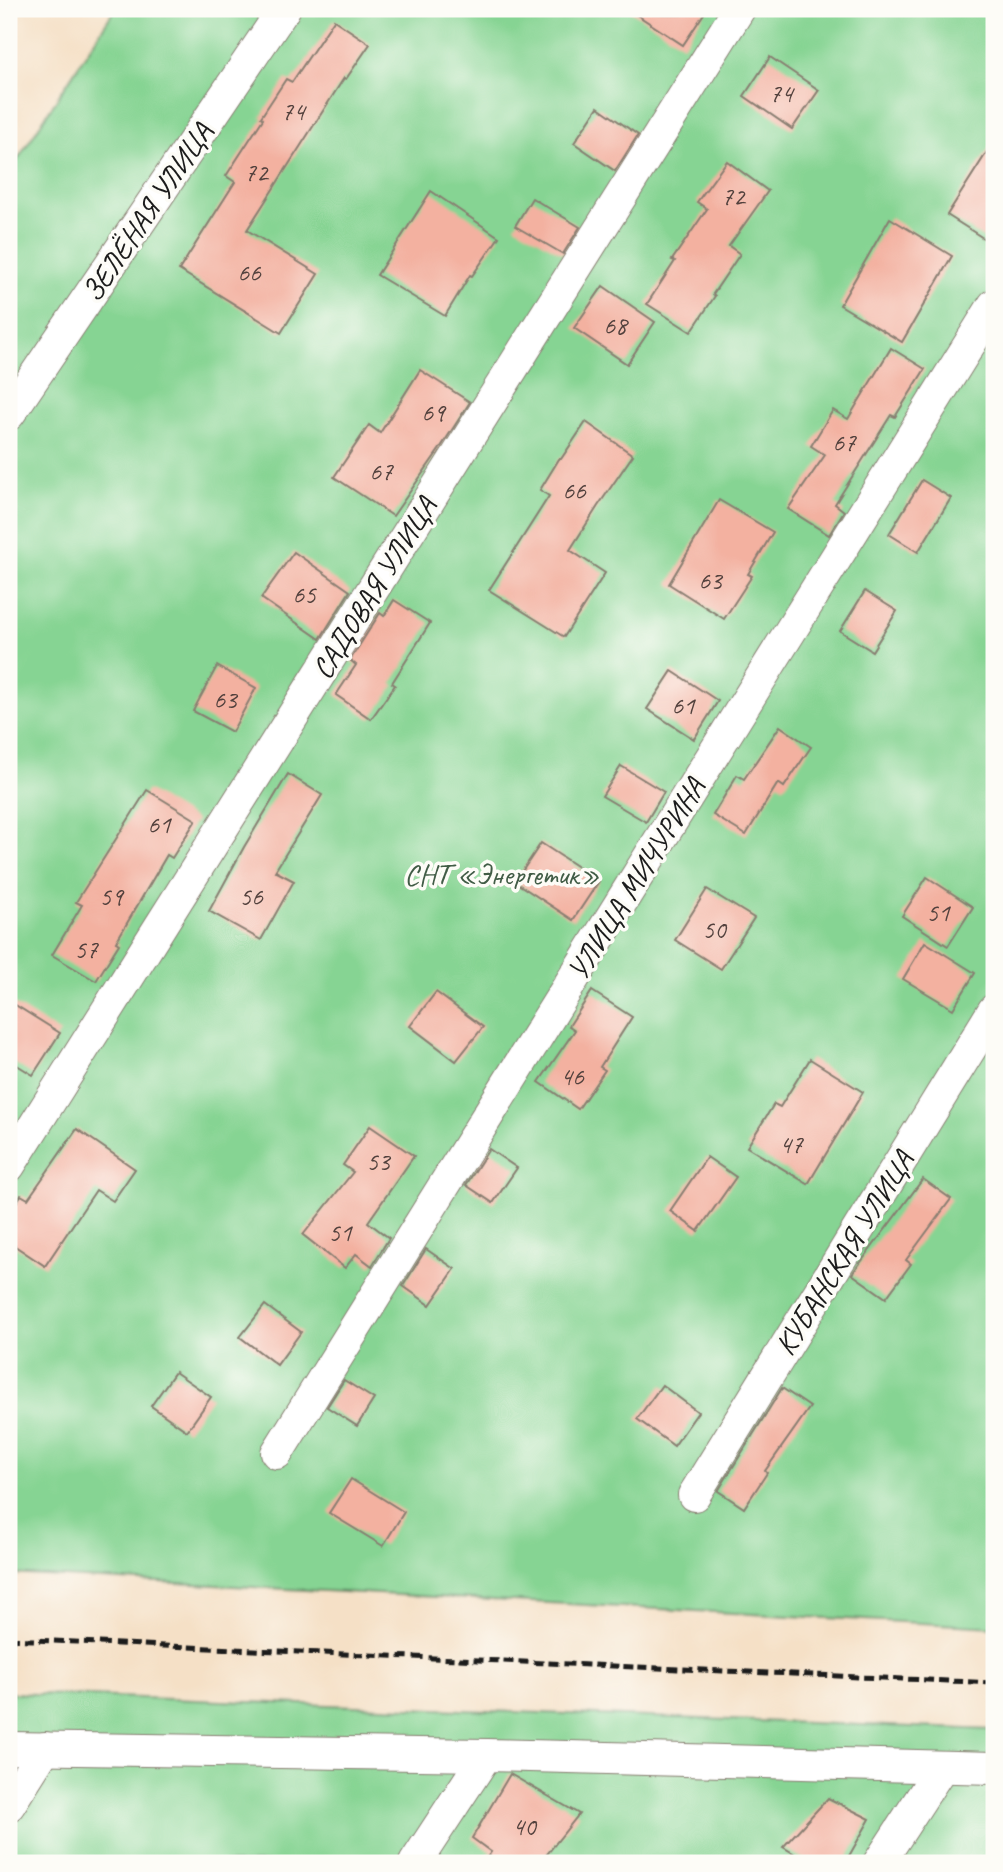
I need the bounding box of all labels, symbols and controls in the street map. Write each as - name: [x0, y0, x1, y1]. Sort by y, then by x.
- house number: 74: [769, 77, 795, 110]
- house number: 74: [281, 95, 307, 128]
- street label: ЗЕЛЁНАЯ УЛИЦА: [73, 115, 221, 309]
- house number: 72: [244, 156, 270, 189]
- house number: 72: [721, 180, 747, 213]
- house number: 66: [237, 256, 262, 289]
- house number: 68: [603, 309, 629, 342]
- house number: 69: [421, 396, 447, 429]
- house number: 67: [832, 426, 857, 459]
- house number: 67: [369, 455, 394, 488]
- house number: 66: [562, 474, 587, 507]
- street label: САДОВАЯ УЛИЦА: [303, 489, 446, 686]
- house number: 63: [698, 564, 724, 597]
- house number: 65: [292, 578, 317, 611]
- house number: 63: [213, 683, 239, 716]
- house number: 61: [671, 689, 696, 722]
- street label: УЛИЦА МИЧУРИНА: [559, 769, 714, 987]
- house number: 61: [147, 808, 172, 841]
- park label: СНТ «Энергетик»: [404, 855, 600, 893]
- house number: 59: [99, 880, 125, 913]
- house number: 56: [239, 880, 264, 913]
- house number: 51: [926, 896, 951, 929]
- house number: 50: [702, 913, 728, 946]
- house number: 57: [74, 933, 99, 966]
- house number: 46: [560, 1060, 585, 1093]
- house number: 47: [779, 1128, 804, 1161]
- street label: КУБАНСКАЯ УЛИЦА: [766, 1142, 923, 1362]
- house number: 53: [366, 1145, 392, 1178]
- house number: 51: [328, 1216, 353, 1249]
- house number: 40: [512, 1810, 538, 1843]

